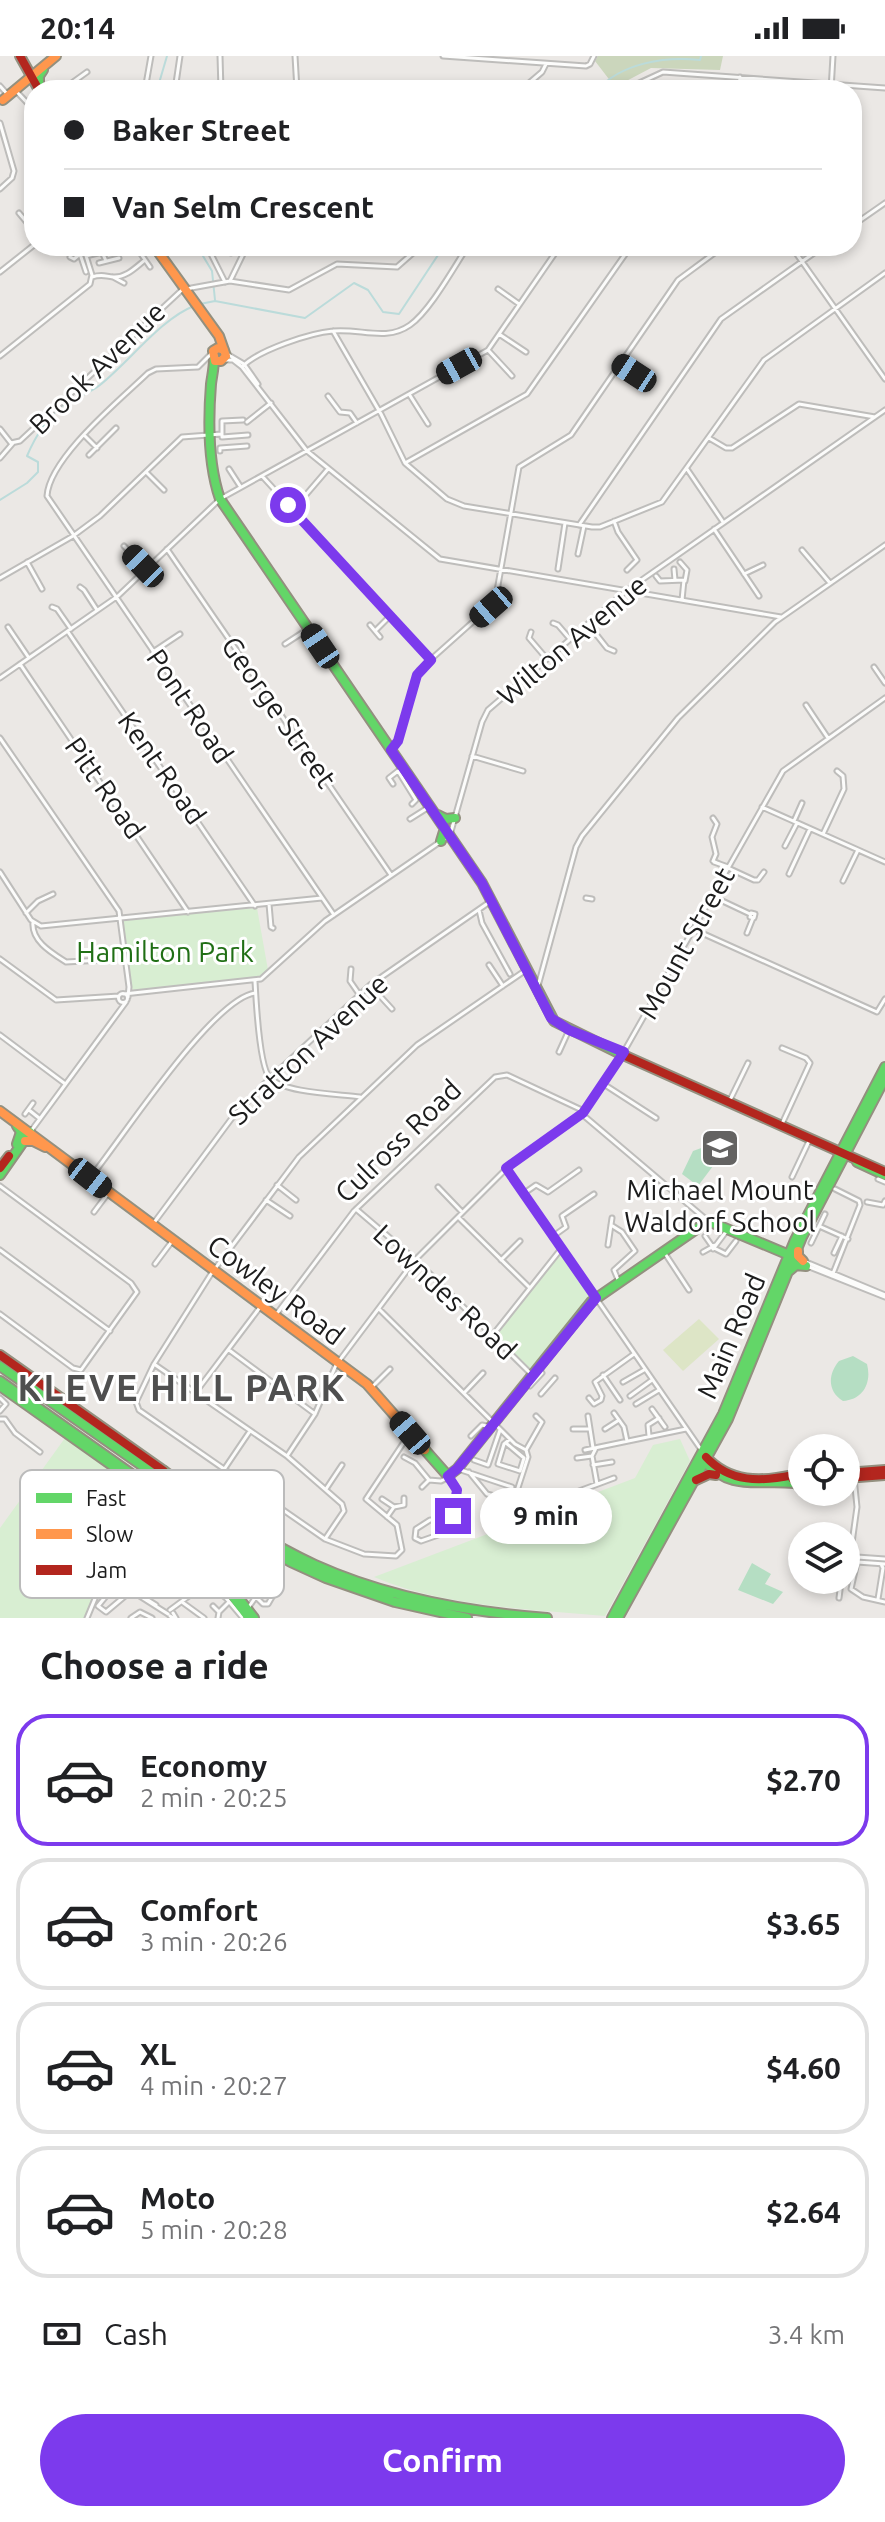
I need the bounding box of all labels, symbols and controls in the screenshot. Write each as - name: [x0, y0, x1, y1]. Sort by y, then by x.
- text: 20:14: [40, 11, 115, 45]
- text: Baker Street: [112, 113, 290, 147]
- text: Van Selm Crescent: [112, 190, 374, 224]
- street label: Brook Avenue: [23, 295, 171, 440]
- car: [432, 344, 486, 388]
- car: [607, 350, 661, 396]
- route start: [270, 487, 306, 523]
- car: [118, 540, 168, 592]
- street label: Wilton Avenue: [491, 568, 652, 711]
- car: [465, 582, 517, 632]
- car: [297, 619, 343, 673]
- street label: George Street: [216, 630, 343, 793]
- street label: Pont Road: [141, 643, 240, 769]
- street label: Kent Road: [112, 706, 212, 830]
- street label: Pitt Road: [59, 731, 152, 844]
- street label: Mount Street: [631, 862, 740, 1024]
- park label: Hamilton Park: [76, 936, 254, 967]
- street label: Stratton Avenue: [222, 967, 393, 1130]
- street label: Culross Road: [328, 1073, 467, 1208]
- school or university icon: Michael Mount Waldorf School: [699, 1127, 741, 1169]
- car: [64, 1154, 116, 1202]
- place label: Michael Mount Waldorf School: [624, 1174, 816, 1237]
- street label: Lowndes Road: [368, 1218, 523, 1365]
- street label: Cowley Road: [202, 1228, 351, 1351]
- street label: Main Road: [690, 1269, 771, 1403]
- district label: KLEVE HILL PARK: [17, 1367, 347, 1408]
- car: [385, 1407, 435, 1459]
- map controls: [788, 1434, 860, 1594]
- button: locate: [788, 1434, 860, 1506]
- legend: [20, 1470, 284, 1598]
- text: Fast: [86, 1485, 127, 1510]
- callout: 9 min: [481, 1488, 613, 1544]
- route end: [435, 1498, 471, 1534]
- text: 9 min: [513, 1501, 579, 1530]
- text: Slow: [86, 1521, 133, 1546]
- button: layers: [788, 1522, 860, 1594]
- text: Jam: [86, 1557, 127, 1582]
- text: Choose a ride: [40, 1645, 269, 1686]
- icon: car: [44, 1744, 116, 1816]
- text: Economy: [140, 1749, 267, 1783]
- text: $2.70: [766, 1763, 841, 1797]
- text: 2 min · 20:25: [140, 1783, 288, 1812]
- icon: car: [44, 1888, 116, 1960]
- text: Comfort: [140, 1893, 258, 1927]
- text: $3.65: [766, 1907, 841, 1941]
- text: 3 min · 20:26: [140, 1927, 288, 1956]
- icon: car: [44, 2032, 116, 2104]
- text: XL: [140, 2037, 176, 2071]
- text: $4.60: [766, 2051, 841, 2085]
- text: 4 min · 20:27: [140, 2071, 288, 2100]
- icon: car: [44, 2176, 116, 2248]
- text: Moto: [140, 2181, 215, 2215]
- text: $2.64: [766, 2195, 841, 2229]
- text: 5 min · 20:28: [140, 2215, 288, 2244]
- icon: cash: [40, 2312, 84, 2356]
- text: Cash: [104, 2317, 168, 2351]
- text: 3.4 km: [768, 2320, 845, 2349]
- button: Confirm: [40, 2414, 845, 2506]

